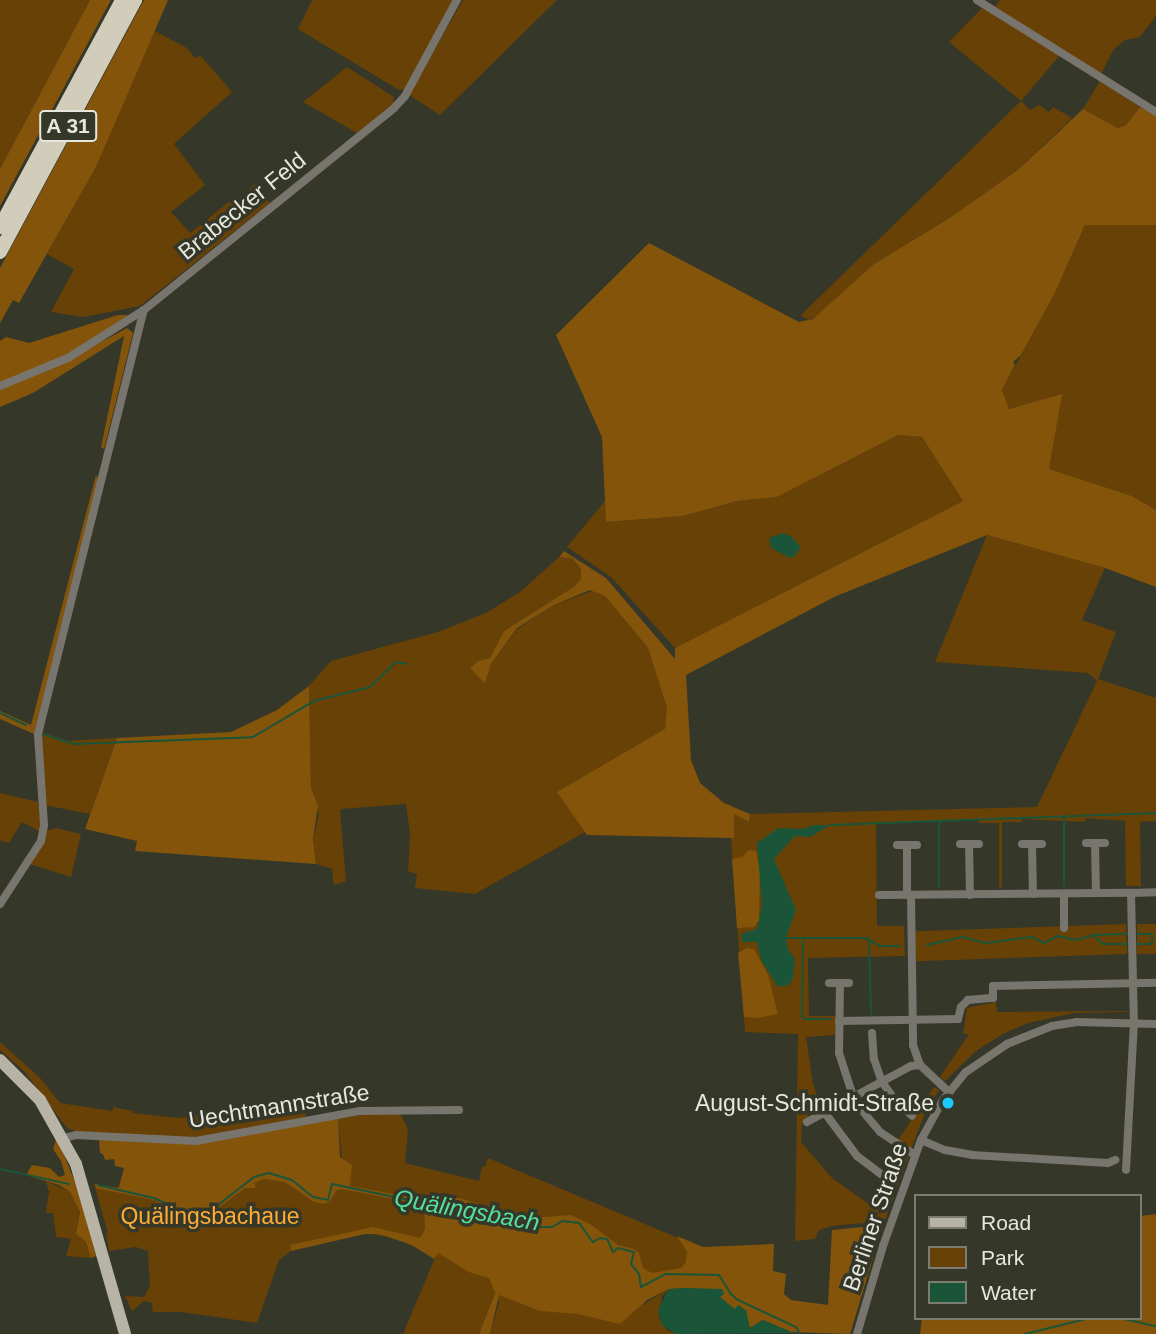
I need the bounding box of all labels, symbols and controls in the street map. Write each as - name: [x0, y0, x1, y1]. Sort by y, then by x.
- road number: A 31: [38, 108, 98, 144]
- street label: Brabecker Feld: [173, 146, 311, 266]
- street label: Uechtmannstraße: [187, 1078, 371, 1134]
- place label: August-Schmidt-Straße: [695, 1089, 934, 1117]
- marker: August-Schmidt-Straße: [940, 1095, 956, 1111]
- street label: Berliner Straße: [837, 1139, 913, 1295]
- water label: Quälingsbach: [392, 1183, 542, 1237]
- legend: [914, 1194, 1142, 1320]
- park label: Quälingsbachaue: [120, 1202, 300, 1230]
- text: Road: [981, 1211, 1031, 1234]
- text: Park: [981, 1246, 1024, 1269]
- text: Water: [981, 1281, 1036, 1304]

